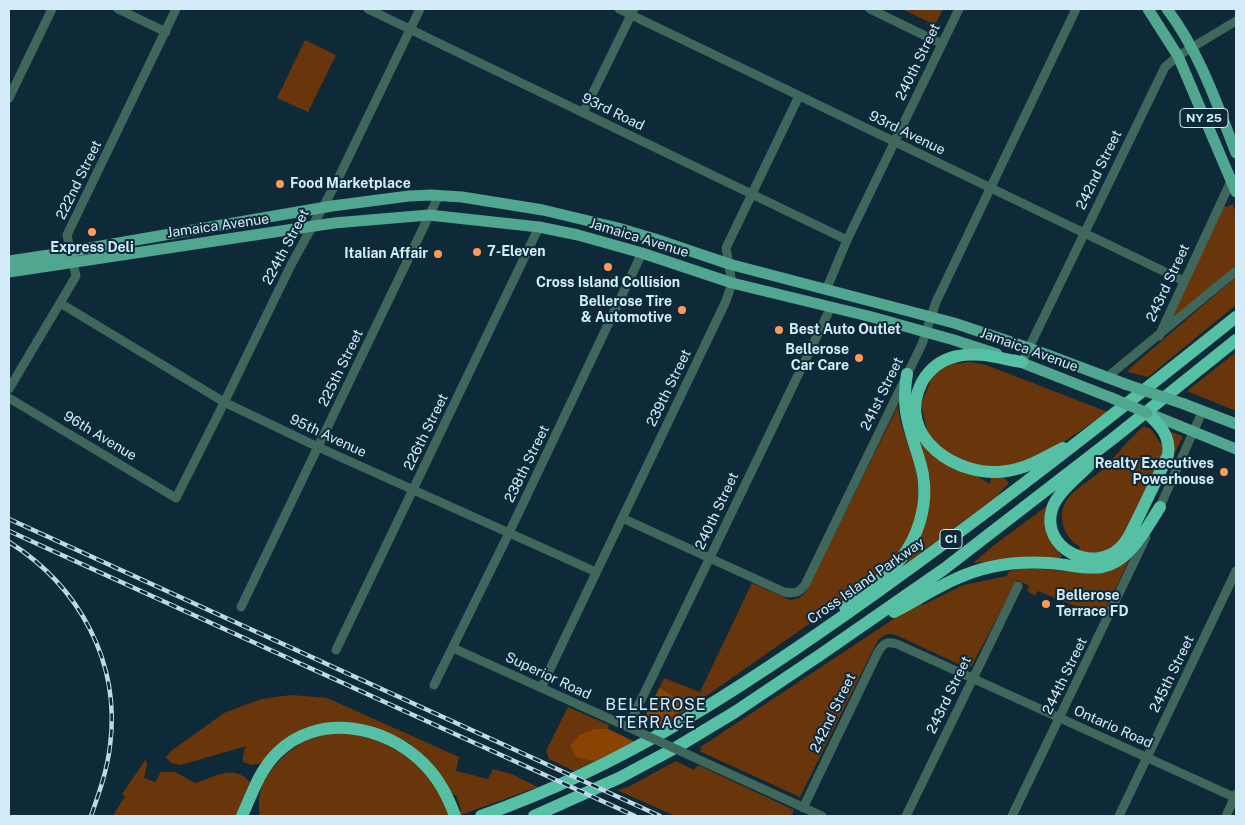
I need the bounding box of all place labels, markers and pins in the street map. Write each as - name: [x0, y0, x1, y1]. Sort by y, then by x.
- place label: Food Marketplace: [290, 176, 411, 192]
- marker: Food Marketplace: [274, 178, 286, 190]
- marker: Express Deli: [86, 226, 98, 238]
- place label: Express Deli: [50, 240, 134, 256]
- place label: 7-Eleven: [487, 244, 546, 260]
- place label: Italian Affair: [344, 246, 428, 262]
- marker: 7-Eleven: [471, 246, 483, 258]
- marker: Italian Affair: [432, 248, 444, 260]
- marker: Cross Island Collision: [602, 261, 614, 273]
- place label: Cross Island Collision: [536, 275, 680, 291]
- place label: Bellerose Tire & Automotive: [579, 294, 672, 326]
- marker: Bellerose Tire & Automotive: [676, 304, 688, 316]
- place label: Best Auto Outlet: [789, 322, 901, 338]
- marker: Best Auto Outlet: [773, 324, 785, 336]
- place label: Bellerose Car Care: [785, 342, 849, 374]
- marker: Bellerose Car Care: [853, 352, 865, 364]
- place label: Realty Executives Powerhouse: [1095, 456, 1214, 488]
- marker: Realty Executives Powerhouse: [1218, 466, 1230, 478]
- place label: Bellerose Terrace FD: [1056, 588, 1128, 620]
- marker: Bellerose Terrace FD: [1040, 598, 1052, 610]

